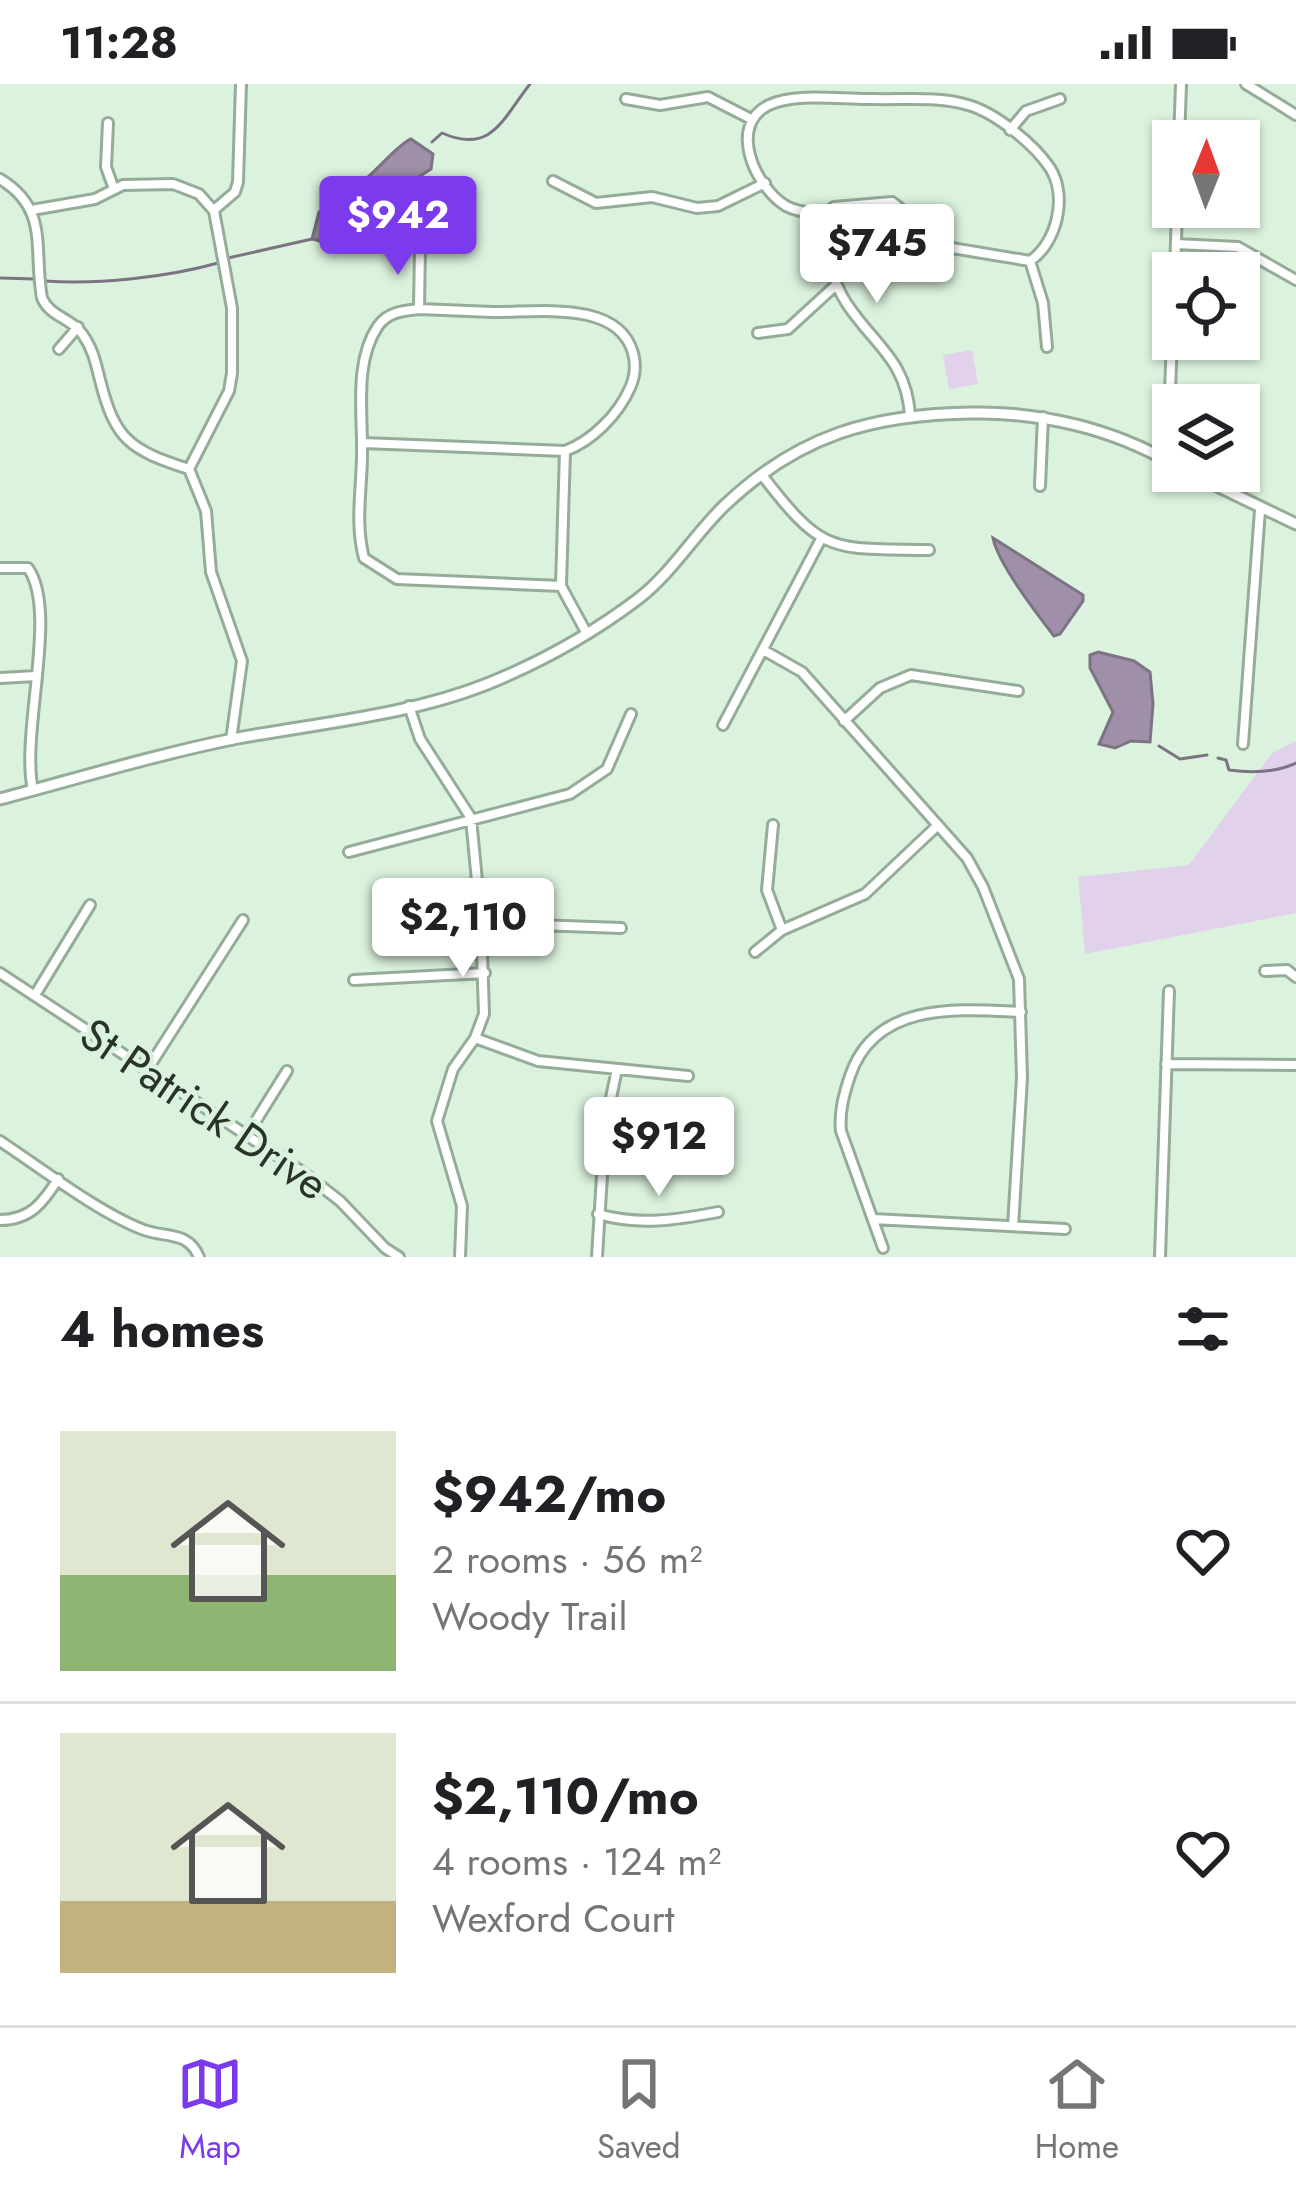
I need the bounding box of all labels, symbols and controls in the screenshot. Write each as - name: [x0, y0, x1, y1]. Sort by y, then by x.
- text: 11:28: [60, 10, 178, 75]
- north arrow: [1152, 120, 1260, 228]
- map controls: [1152, 120, 1260, 492]
- pin: $942: [327, 176, 469, 278]
- text: $942: [346, 186, 450, 243]
- pin: $745: [806, 204, 948, 306]
- text: $745: [827, 214, 927, 271]
- button: locate: [1152, 252, 1260, 360]
- button: layers: [1152, 384, 1260, 492]
- pin: $2,110: [365, 878, 561, 980]
- text: $2,110: [399, 888, 527, 945]
- street label: St Patrick Drive: [67, 1002, 341, 1216]
- pin: $912: [588, 1097, 730, 1199]
- text: $912: [611, 1107, 707, 1164]
- text: 4 homes: [60, 1292, 264, 1366]
- icon: filters: [1170, 1296, 1236, 1362]
- text: $942/mo: [432, 1457, 666, 1531]
- icon: home: [156, 1479, 300, 1623]
- icon: heart: [1170, 1518, 1236, 1584]
- text: 2 rooms · 56 m²: [432, 1531, 703, 1588]
- text: Woody Trail: [432, 1588, 627, 1645]
- text: $2,110/mo: [432, 1759, 699, 1833]
- icon: home: [156, 1781, 300, 1925]
- icon: heart: [1170, 1820, 1236, 1886]
- text: 4 rooms · 124 m²: [432, 1833, 721, 1890]
- text: Wexford Court: [432, 1890, 674, 1947]
- tab: Map: [177, 2051, 243, 2170]
- tab: Saved: [597, 2051, 681, 2170]
- tab: Home: [1035, 2051, 1119, 2170]

